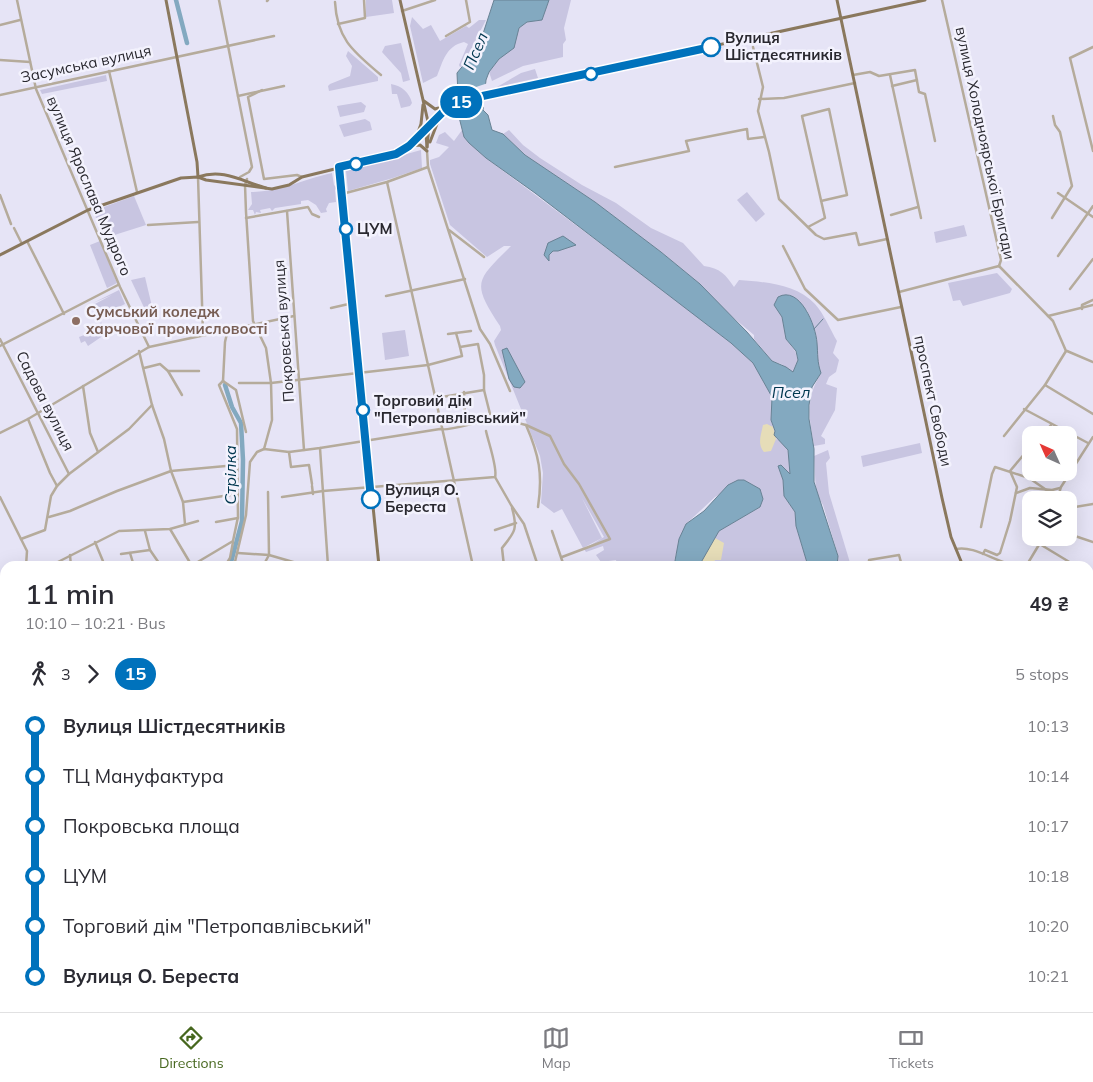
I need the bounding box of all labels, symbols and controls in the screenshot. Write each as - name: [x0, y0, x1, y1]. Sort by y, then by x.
- street label: вулиця Холодноярської Бригади: [952, 25, 1019, 261]
- place label: Вулиця Шістдесятників: [725, 28, 842, 64]
- water label: Псел: [458, 29, 492, 73]
- marker: Вулиця Шістдесятників: [701, 37, 721, 57]
- street label: Засумська вулиця: [19, 40, 153, 87]
- unlabelled marker: [584, 67, 598, 81]
- line badge: 15: [438, 86, 484, 118]
- text: 15: [450, 90, 472, 113]
- street label: вулиця Ярослава Мудрого: [43, 93, 136, 279]
- unlabelled marker: [349, 157, 363, 171]
- place label: ЦУМ: [357, 219, 393, 238]
- marker: ЦУМ: [339, 222, 353, 236]
- street label: Покровська вулиця: [269, 259, 298, 403]
- place label: Сумський коледж харчової промисловості: [85, 302, 268, 338]
- marker: Сумський коледж харчової промисловості: [70, 315, 82, 327]
- street label: проспект Свободи: [910, 334, 957, 468]
- street label: Садова вулиця: [12, 348, 79, 454]
- water label: Псел: [772, 382, 810, 402]
- place label: Торговий дім "Петропавлівський": [374, 391, 526, 427]
- marker: Торговий дім "Петропавлівський": [356, 403, 370, 417]
- north arrow: [1022, 426, 1078, 481]
- map controls: [1022, 426, 1077, 546]
- water label: Стрілка: [220, 445, 240, 505]
- place label: Вулиця О. Береста: [385, 480, 459, 516]
- marker: Вулиця О. Береста: [361, 489, 381, 509]
- button: layers: [1022, 491, 1077, 546]
- text: 11 min: [25, 576, 115, 611]
- text: 49 ₴: [1030, 592, 1069, 616]
- text: 10:10 – 10:21 · Bus: [25, 613, 166, 633]
- icon: walk: [25, 660, 53, 688]
- icon: forward: [79, 660, 107, 688]
- text: 15: [125, 662, 146, 685]
- text: 3: [61, 664, 71, 684]
- text: 5 stops: [1015, 664, 1069, 684]
- text: Вулиця Шістдесятників: [63, 714, 285, 738]
- text: 10:13: [1027, 716, 1069, 736]
- text: ТЦ Мануфактура: [63, 764, 224, 788]
- text: 10:14: [1027, 766, 1069, 786]
- text: Покровська площа: [63, 814, 240, 838]
- text: 10:17: [1027, 816, 1069, 836]
- text: ЦУМ: [63, 864, 107, 888]
- text: 10:18: [1027, 866, 1069, 886]
- text: Торговий дім "Петропавлівський": [63, 914, 371, 938]
- text: 10:20: [1027, 916, 1069, 936]
- text: Вулиця О. Береста: [63, 964, 239, 988]
- text: 10:21: [1027, 966, 1069, 986]
- tab: Directions: [159, 1024, 224, 1072]
- tab: Map: [542, 1024, 571, 1072]
- tab: Tickets: [889, 1024, 934, 1072]

